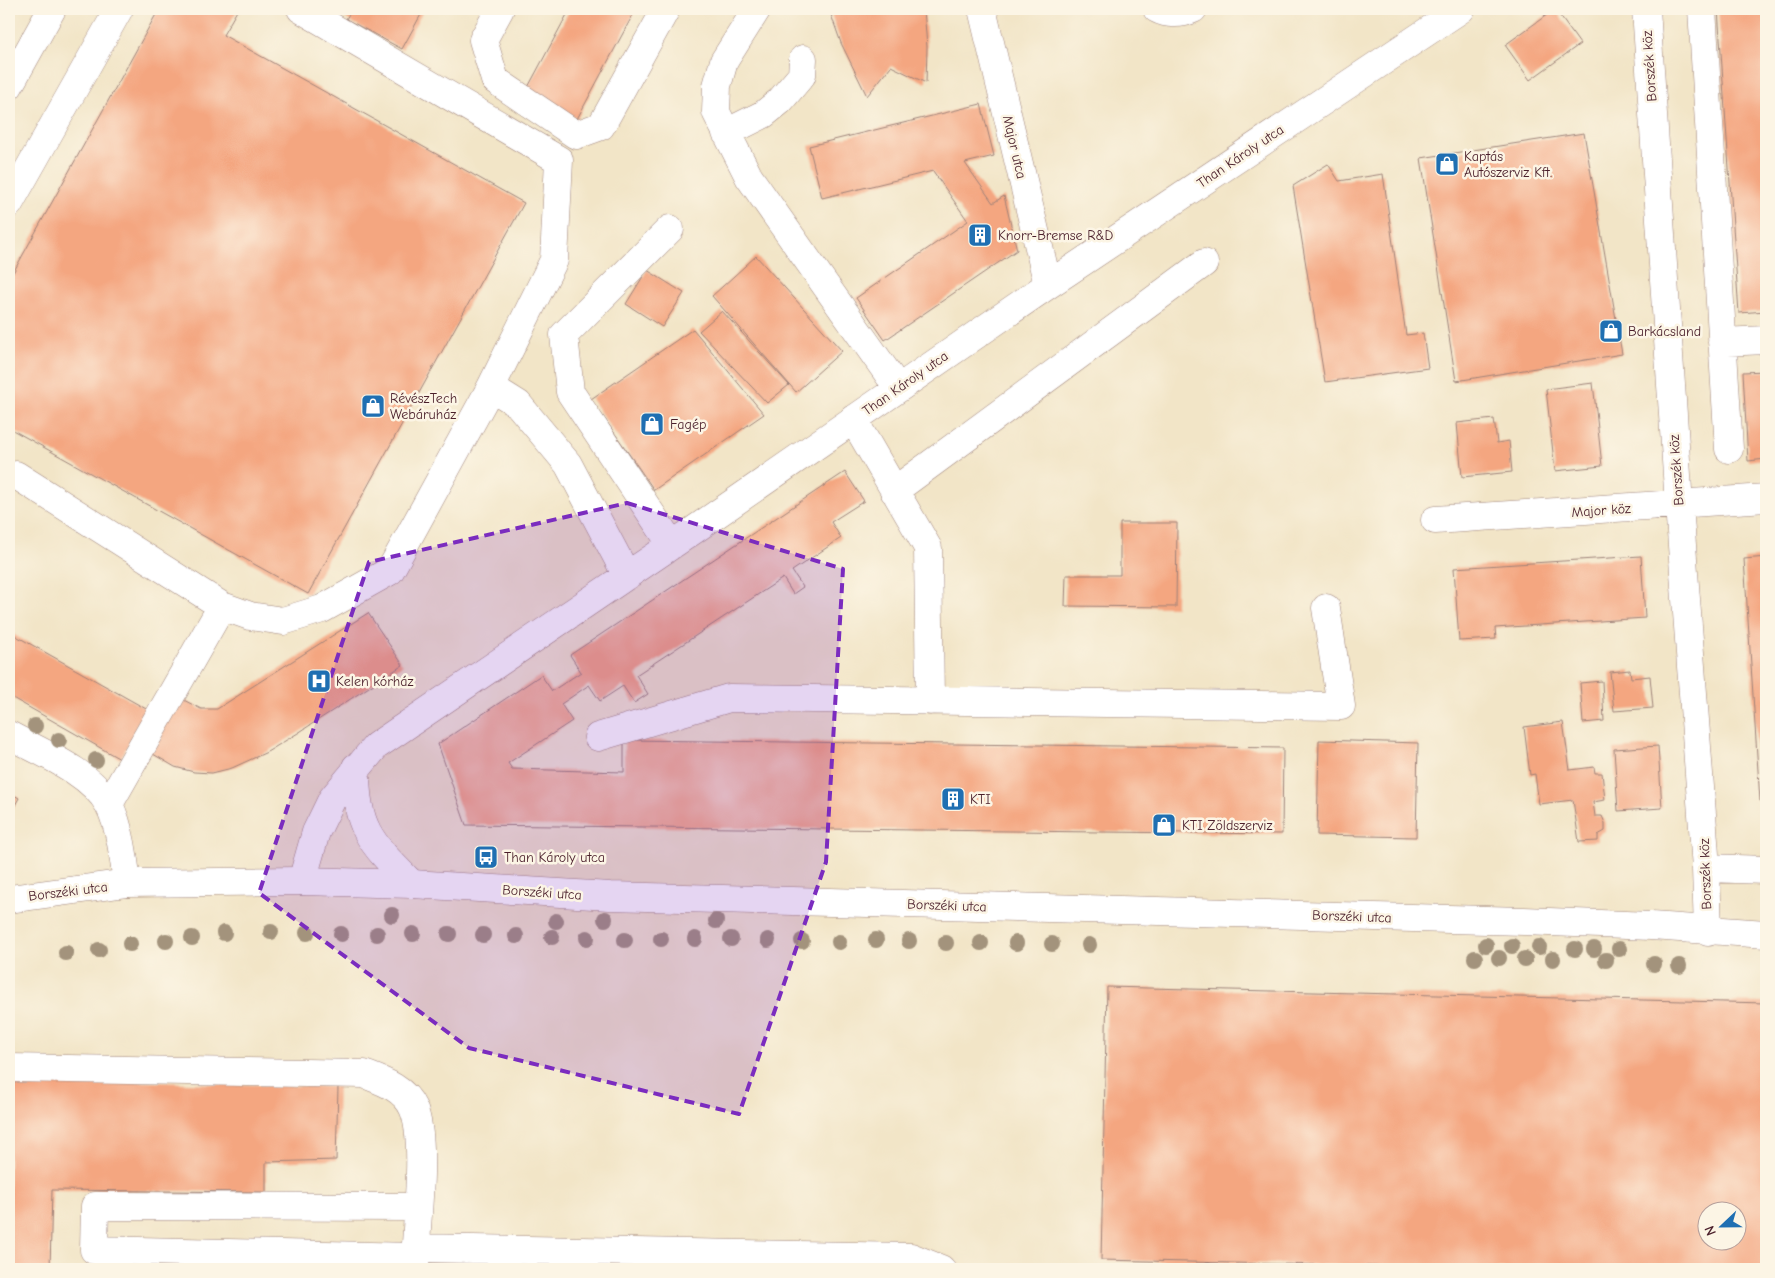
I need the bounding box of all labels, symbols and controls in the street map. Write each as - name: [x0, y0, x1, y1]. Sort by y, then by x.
- street label: Borszék köz: [1639, 30, 1660, 102]
- street label: Major utca: [999, 114, 1030, 181]
- street label: Than Károly utca: [1194, 121, 1287, 192]
- place label: Kaptás Autószerviz Kft.: [1464, 148, 1552, 181]
- shop icon: Kaptás Autószerviz Kft.: [1434, 151, 1460, 177]
- building icon: Knorr-Bremse R&D: [967, 222, 993, 248]
- place label: Knorr-Bremse R&D: [998, 227, 1114, 244]
- shop icon: Barkácsland: [1598, 318, 1624, 344]
- place label: Barkácsland: [1628, 323, 1701, 340]
- street label: Than Károly utca: [859, 347, 952, 419]
- place label: RévészTech Webáruház: [390, 390, 457, 423]
- shop icon: RévészTech Webáruház: [360, 393, 386, 419]
- shop icon: Fagép: [639, 411, 665, 437]
- place label: Fagép: [670, 416, 706, 433]
- street label: Borszék köz: [1666, 434, 1687, 506]
- street label: Major köz: [1571, 500, 1631, 521]
- hospital icon: Kelen kórház: [306, 668, 332, 694]
- place label: Kelen kórház: [336, 673, 414, 690]
- building icon: KTI: [940, 786, 966, 812]
- place label: KTI: [970, 791, 991, 808]
- shop icon: KTI Zöldszerviz: [1151, 812, 1177, 838]
- place label: KTI Zöldszerviz: [1182, 817, 1273, 834]
- street label: Borszék köz: [1696, 838, 1715, 910]
- bus stop icon: Than Károly utca: [473, 844, 499, 870]
- place label: Than Károly utca: [504, 849, 605, 866]
- street label: Borszéki utca: [28, 878, 109, 905]
- street label: Borszéki utca: [502, 881, 582, 904]
- street label: Borszéki utca: [907, 896, 987, 915]
- street label: Borszéki utca: [1312, 907, 1392, 926]
- north arrow: [1698, 1200, 1748, 1250]
- text: N: [1701, 1223, 1720, 1238]

